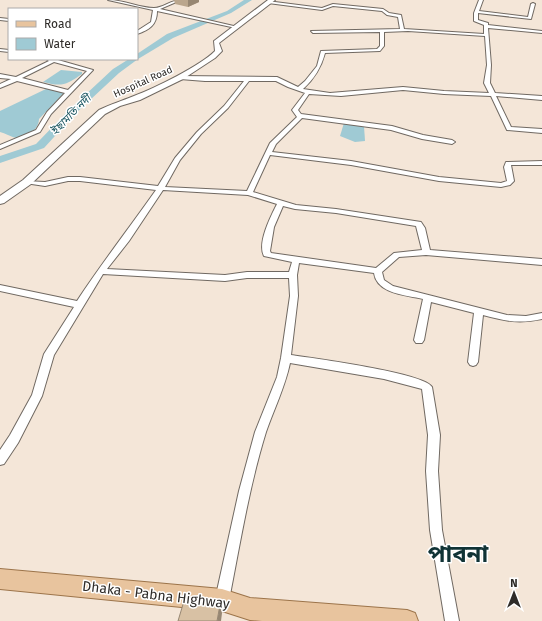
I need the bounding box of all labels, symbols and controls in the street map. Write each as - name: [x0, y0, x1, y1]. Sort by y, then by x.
- legend: [8, 8, 138, 60]
- text: Road: [44, 17, 72, 31]
- text: Water: [44, 37, 76, 51]
- street label: Hospital Road: [112, 64, 175, 100]
- water label: ইছামতি নদী: [48, 90, 95, 138]
- district label: পাবনা: [428, 540, 490, 568]
- north arrow: [494, 573, 534, 613]
- text: N: [510, 577, 518, 590]
- street label: Dhaka - Pabna Highway: [81, 578, 231, 612]

